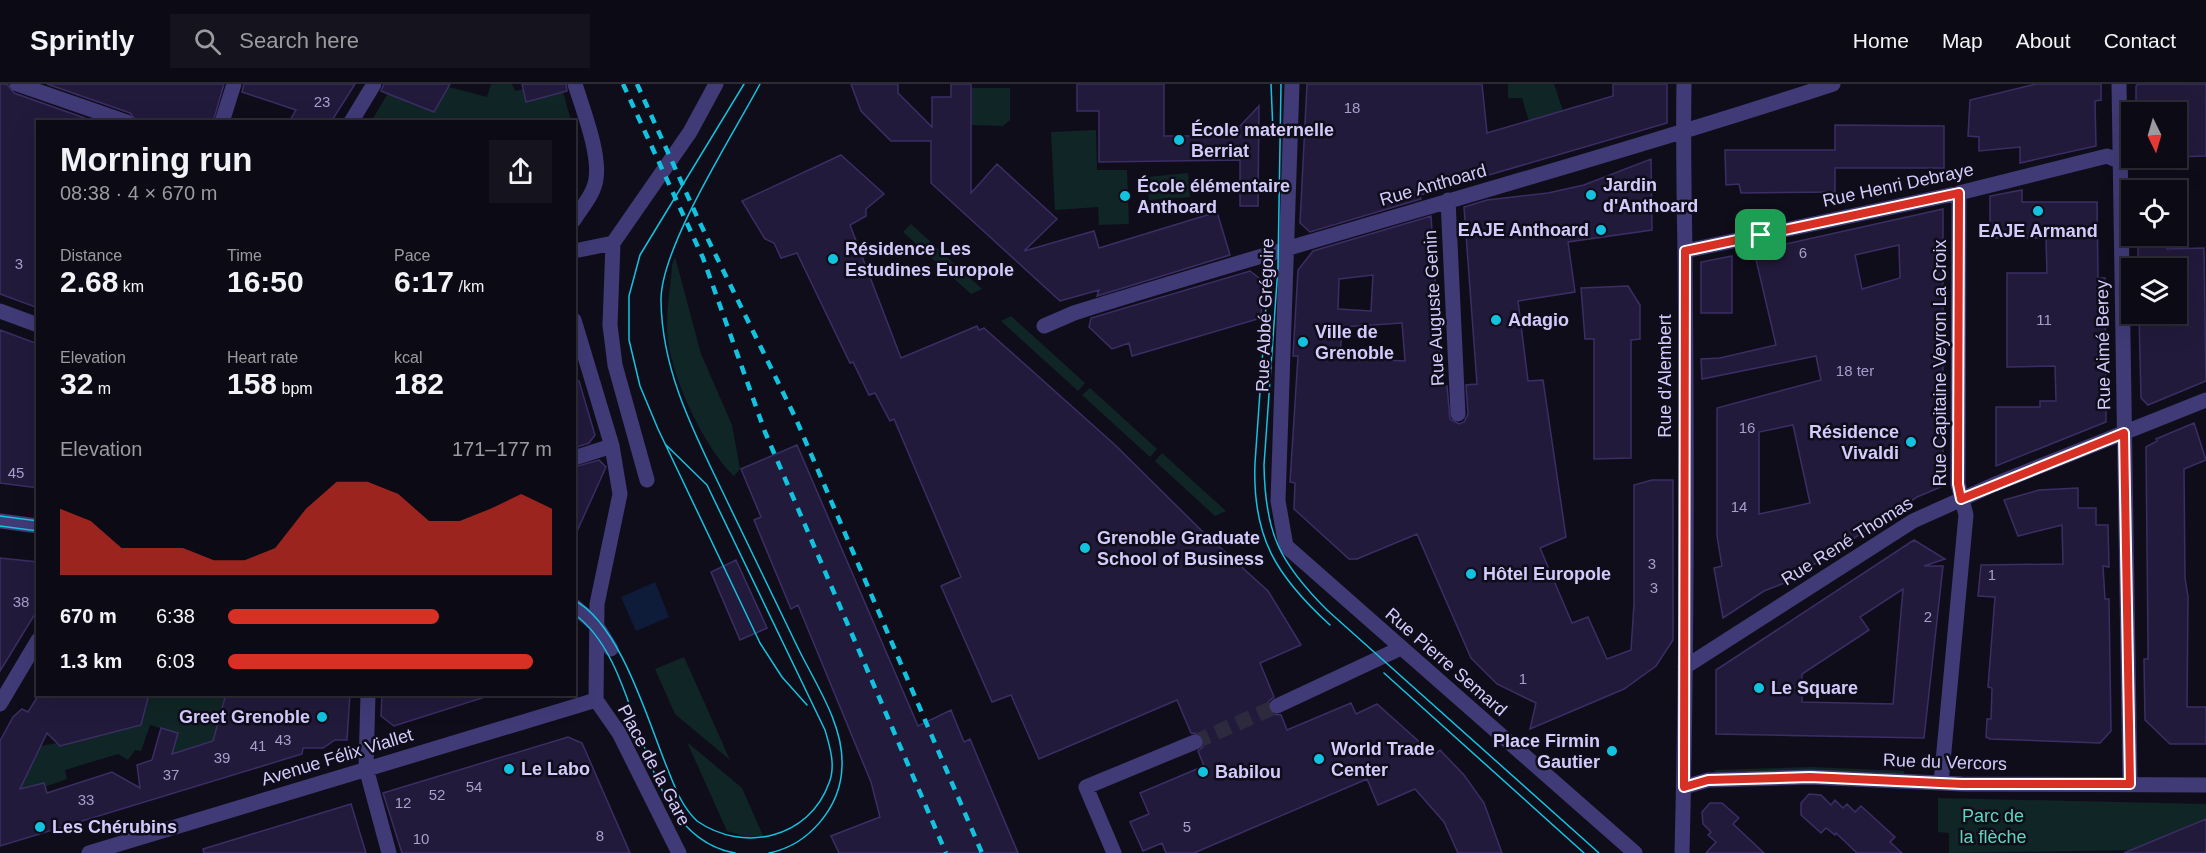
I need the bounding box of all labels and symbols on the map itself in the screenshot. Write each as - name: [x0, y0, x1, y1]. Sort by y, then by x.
- house number: 23: [314, 93, 330, 110]
- house number: 18: [1344, 99, 1360, 116]
- north arrow: [2121, 102, 2187, 168]
- place label: École maternelle Berriat: [1191, 119, 1334, 161]
- marker: École maternelle Berriat: [1172, 133, 1186, 147]
- street label: Rue Henri Debraye: [1821, 159, 1975, 211]
- street label: Rue Anthoard: [1377, 160, 1489, 210]
- place label: École élémentaire Anthoard: [1137, 175, 1290, 217]
- place label: Jardin d'Anthoard: [1603, 175, 1698, 216]
- marker: Jardin d'Anthoard: [1584, 188, 1598, 202]
- marker: École élémentaire Anthoard: [1118, 189, 1132, 203]
- marker: EAJE Armand: [2031, 204, 2045, 218]
- pin: [1735, 209, 1786, 260]
- place label: EAJE Anthoard: [1458, 220, 1589, 240]
- place label: EAJE Armand: [1978, 221, 2098, 241]
- marker: EAJE Anthoard: [1594, 223, 1608, 237]
- street label: Rue Auguste Genin: [1420, 230, 1448, 386]
- street label: Rue Abbé Grégoire: [1252, 238, 1278, 392]
- place label: Résidence Les Estudines Europole: [845, 239, 1014, 280]
- street label: Rue Capitaine Veyron La Croix: [1930, 239, 1950, 487]
- house number: 6: [1799, 244, 1807, 261]
- marker: Résidence Les Estudines Europole: [826, 252, 840, 266]
- house number: 3: [15, 255, 23, 272]
- street label: Rue Aimé Berey: [2092, 280, 2114, 410]
- place label: Adagio: [1508, 310, 1569, 330]
- house number: 11: [2036, 311, 2052, 328]
- marker: Adagio: [1489, 313, 1503, 327]
- street label: Rue d'Alembert: [1655, 314, 1675, 438]
- place label: Ville de Grenoble: [1315, 322, 1394, 363]
- marker: Ville de Grenoble: [1296, 335, 1310, 349]
- house number: 18 ter: [1836, 362, 1874, 379]
- house number: 16: [1739, 419, 1755, 436]
- place label: Résidence Vivaldi: [1809, 422, 1899, 463]
- marker: Résidence Vivaldi: [1904, 435, 1918, 449]
- house number: 45: [8, 464, 24, 481]
- street label: Rue René Thomas: [1778, 493, 1916, 589]
- house number: 14: [1731, 498, 1747, 515]
- place label: Grenoble Graduate School of Business: [1097, 528, 1264, 569]
- marker: Grenoble Graduate School of Business: [1078, 541, 1092, 555]
- house number: 3: [1648, 555, 1656, 572]
- place label: Hôtel Europole: [1483, 564, 1611, 584]
- house number: 1: [1988, 566, 1996, 583]
- marker: Hôtel Europole: [1464, 567, 1478, 581]
- house number: 3: [1650, 579, 1658, 596]
- house number: 38: [13, 593, 29, 610]
- street label: Rue Pierre Semard: [1381, 604, 1511, 720]
- house number: 2: [1924, 608, 1932, 625]
- house number: 1: [1519, 670, 1527, 687]
- place label: Le Square: [1771, 678, 1858, 698]
- marker: Le Square: [1752, 681, 1766, 695]
- street label: Place de la Gare: [614, 701, 694, 829]
- place label: Greet Grenoble: [179, 707, 310, 727]
- marker: Greet Grenoble: [315, 710, 329, 724]
- street label: Avenue Félix Viallet: [259, 724, 415, 790]
- house number: 43: [275, 731, 291, 748]
- place label: Place Firmin Gautier: [1493, 731, 1600, 772]
- house number: 41: [250, 737, 266, 754]
- place label: World Trade Center: [1331, 739, 1435, 780]
- marker: Place Firmin Gautier: [1605, 744, 1619, 758]
- house number: 39: [214, 749, 230, 766]
- street label: Rue du Vercors: [1883, 750, 2007, 774]
- marker: World Trade Center: [1312, 752, 1326, 766]
- place label: Le Labo: [521, 759, 590, 779]
- marker: Le Labo: [502, 762, 516, 776]
- place label: Babilou: [1215, 762, 1281, 782]
- marker: Babilou: [1196, 765, 1210, 779]
- house number: 37: [163, 766, 179, 783]
- house number: 54: [466, 778, 482, 795]
- house number: 52: [429, 786, 445, 803]
- house number: 33: [78, 791, 94, 808]
- house number: 12: [395, 794, 411, 811]
- park label: Parc de la flèche: [1959, 806, 2027, 847]
- place label: Les Chérubins: [52, 817, 177, 837]
- house number: 5: [1183, 818, 1191, 835]
- marker: Les Chérubins: [33, 820, 47, 834]
- house number: 8: [596, 827, 604, 844]
- house number: 10: [413, 830, 429, 847]

